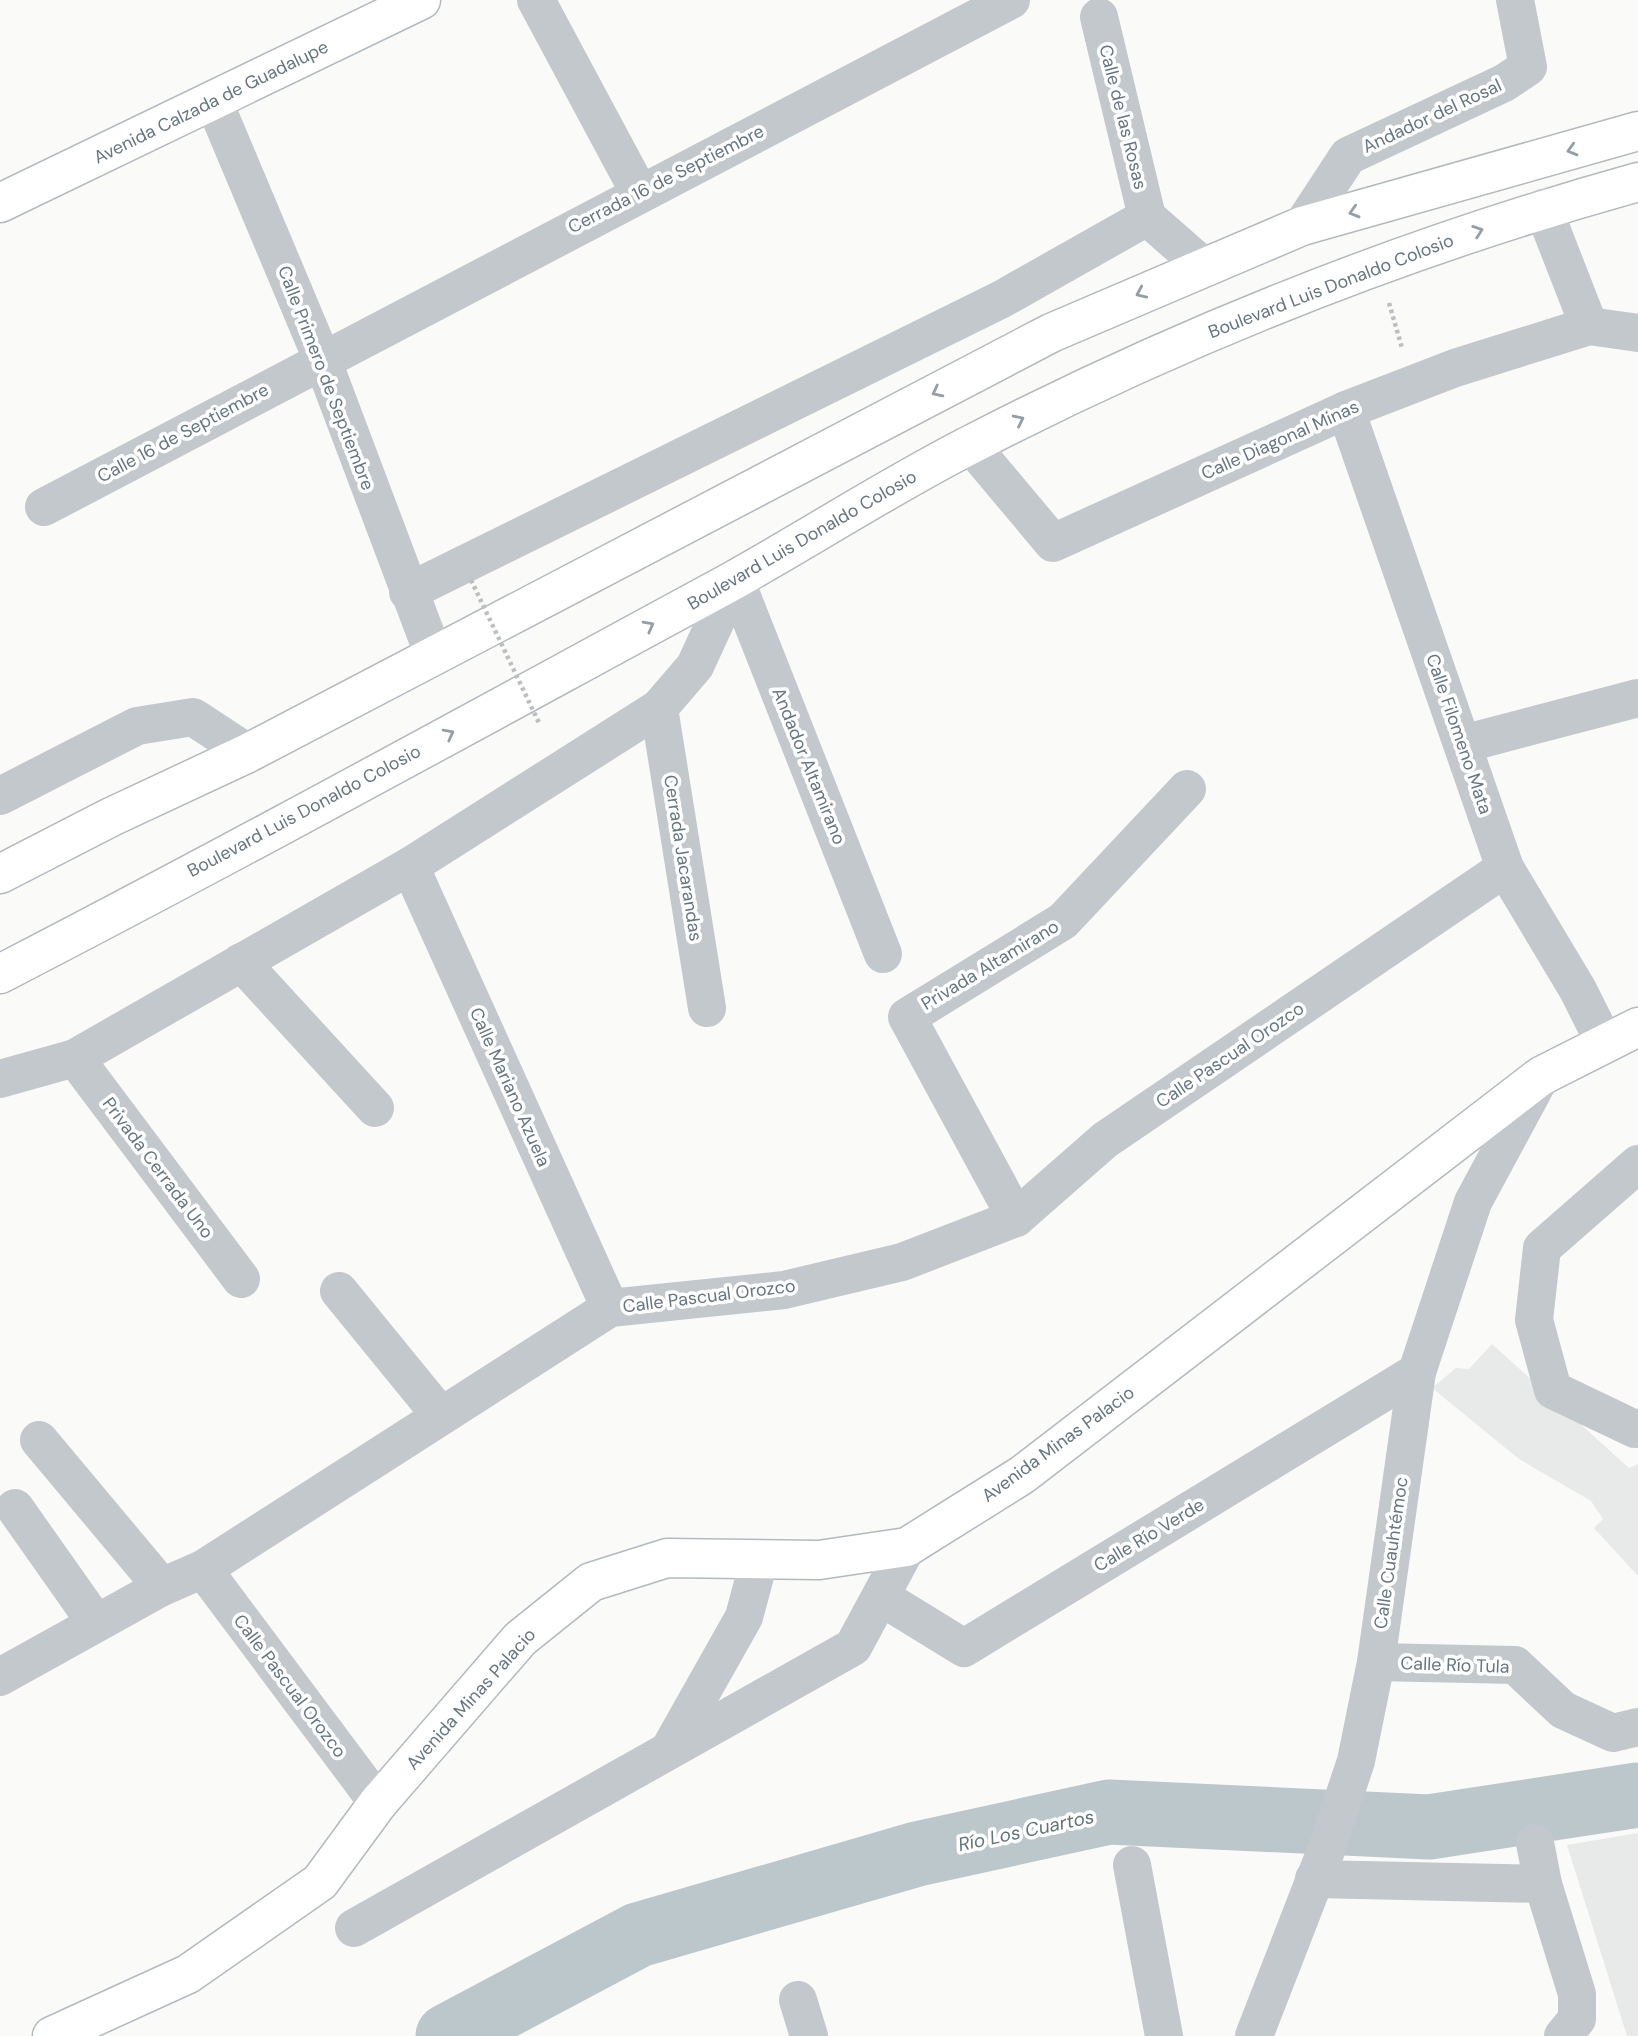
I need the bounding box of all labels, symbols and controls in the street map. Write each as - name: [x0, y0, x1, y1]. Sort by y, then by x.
- street label: Avenida Calzada de Guadalupe: [90, 35, 332, 169]
- street label: Calle de las Rosas: [1093, 42, 1153, 192]
- street label: Andador del Rosal: [1359, 73, 1505, 159]
- street label: Cerrada 16 de Septiembre: [564, 119, 768, 239]
- one-way arrow: [1567, 141, 1579, 156]
- one-way arrow: [1348, 204, 1360, 218]
- one-way arrow: [1472, 225, 1484, 239]
- street label: Boulevard Luis Donaldo Colosio: [1205, 228, 1457, 344]
- street label: Calle Primero de Septiembre: [272, 262, 380, 494]
- one-way arrow: [1136, 285, 1149, 299]
- street label: Calle 16 de Septiembre: [93, 378, 273, 488]
- one-way arrow: [931, 384, 944, 397]
- street label: Calle Diagonal Minas: [1197, 394, 1363, 486]
- one-way arrow: [1012, 415, 1024, 429]
- street label: Boulevard Luis Donaldo Colosio: [683, 464, 921, 616]
- one-way arrow: [642, 621, 654, 634]
- street label: Calle Filomeno Mata: [1420, 651, 1498, 817]
- street label: Andador Altamirano: [767, 684, 851, 848]
- one-way arrow: [442, 729, 454, 742]
- street label: Boulevard Luis Donaldo Colosio: [183, 739, 425, 883]
- street label: Cerrada Jacarandas: [658, 773, 708, 943]
- street label: Privada Altamirano: [917, 914, 1063, 1016]
- street label: Calle Pascual Orozco: [1151, 996, 1309, 1114]
- street label: Calle Mariano Azuela: [464, 1004, 556, 1170]
- street label: Privada Cerrada Uno: [97, 1092, 219, 1244]
- street label: Calle Pascual Orozco: [621, 1273, 797, 1319]
- street label: Avenida Minas Palacio: [977, 1380, 1139, 1508]
- street label: Calle Cuauhtémoc: [1368, 1475, 1414, 1631]
- street label: Calle Río Verde: [1089, 1493, 1209, 1577]
- street label: Calle Pascual Orozco: [228, 1609, 352, 1763]
- street label: Avenida Minas Palacio: [401, 1623, 541, 1775]
- street label: Calle Río Tula: [1400, 1651, 1510, 1679]
- water label: Río Los Cuartos: [956, 1804, 1096, 1857]

